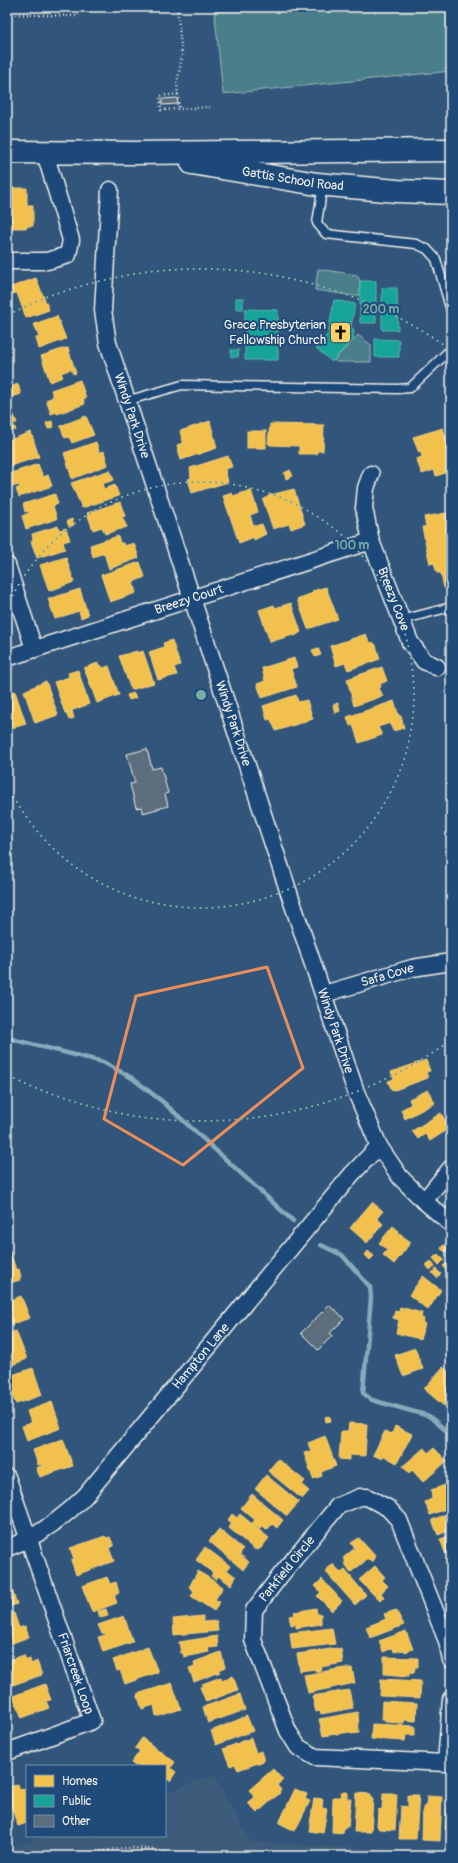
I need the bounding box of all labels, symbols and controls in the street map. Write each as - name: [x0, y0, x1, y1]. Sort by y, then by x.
- street label: Gattis School Road: [241, 163, 344, 194]
- text: 200 m: [363, 302, 400, 317]
- place label: Grace Presbyterian Fellowship Church: [224, 317, 326, 348]
- church icon: Grace Presbyterian Fellowship Church: [328, 319, 354, 345]
- street label: Windy Park Drive: [110, 371, 154, 461]
- text: 100 m: [335, 538, 370, 553]
- street label: Breezy Cove: [374, 565, 413, 634]
- street label: Breezy Court: [152, 581, 226, 618]
- street label: Windy Park Drive: [212, 679, 255, 769]
- centre of rings: [194, 688, 208, 702]
- street label: Safa Cove: [359, 960, 416, 991]
- street label: Windy Park Drive: [314, 986, 357, 1076]
- street label: Hampton Lane: [169, 1320, 233, 1393]
- street label: Parkfield Circle: [256, 1532, 319, 1605]
- street label: Friarcreek Loop: [54, 1631, 97, 1716]
- legend: [26, 1765, 166, 1837]
- text: Homes: [62, 1774, 98, 1789]
- text: Public: [62, 1794, 92, 1809]
- text: Other: [62, 1814, 91, 1829]

